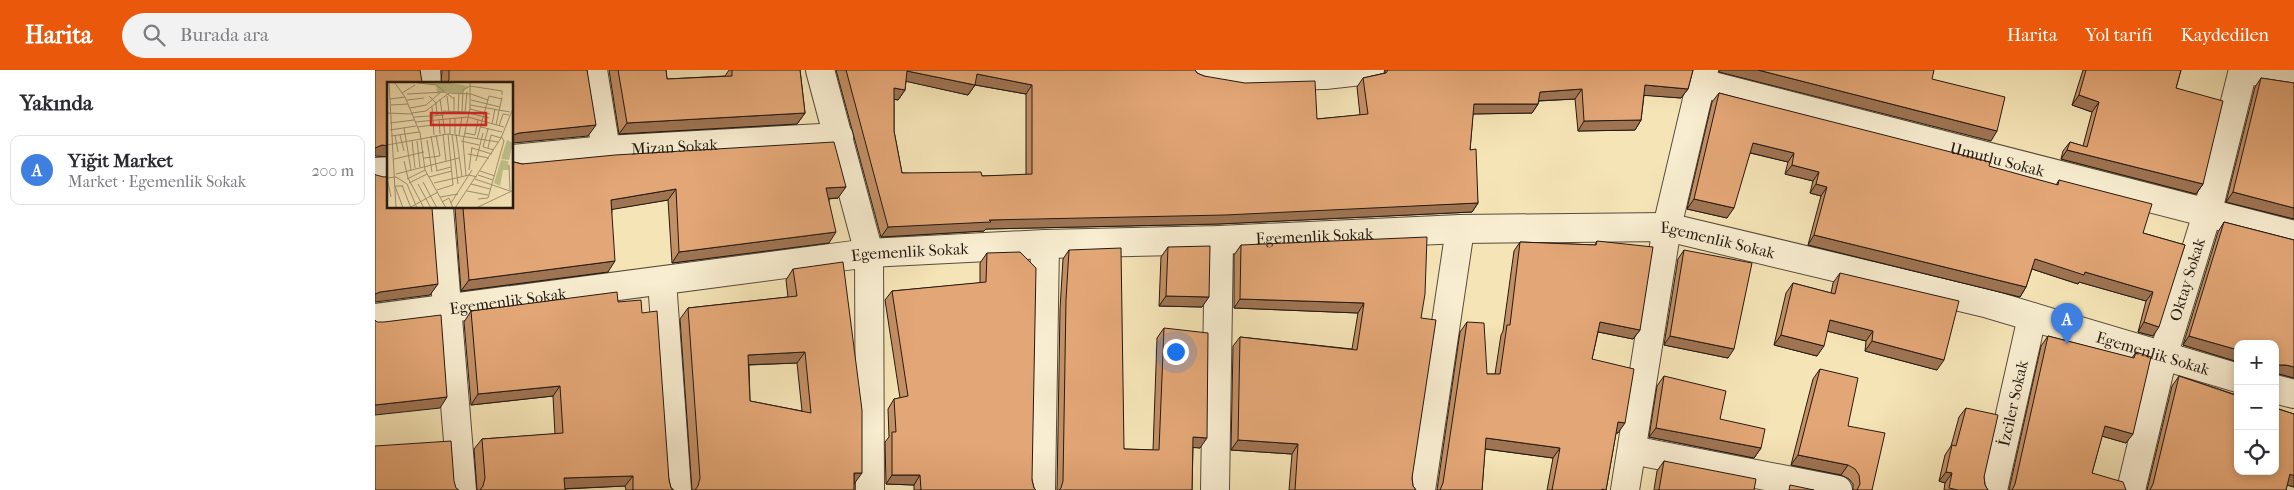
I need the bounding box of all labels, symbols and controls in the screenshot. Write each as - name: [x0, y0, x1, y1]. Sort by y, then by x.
- search box: [122, 13, 472, 58]
- text: Harita: [25, 21, 92, 49]
- icon: search: [140, 21, 168, 49]
- text: Burada ara: [180, 24, 269, 46]
- text: Harita: [2007, 25, 2057, 46]
- text: Yol tarifi: [2085, 25, 2153, 46]
- text: Kaydedilen: [2181, 25, 2269, 46]
- inset map: [387, 82, 514, 209]
- text: Yakında: [20, 91, 93, 115]
- street label: Mizan Sokak: [631, 134, 719, 158]
- street label: Umutlu Sokak: [1948, 138, 2048, 180]
- text: Yiğit Market: [68, 150, 173, 172]
- text: A: [32, 161, 42, 180]
- text: 200 m: [311, 161, 354, 180]
- text: Market · Egemenlik Sokak: [68, 172, 246, 191]
- street label: Egemenlik Sokak: [1660, 217, 1778, 262]
- street label: Egemenlik Sokak: [1255, 223, 1374, 248]
- street label: Oktay Sokak: [2165, 235, 2209, 323]
- street label: Egemenlik Sokak: [850, 238, 970, 265]
- street label: Egemenlik Sokak: [448, 283, 568, 318]
- pin: A: [2051, 303, 2083, 344]
- street label: Egemenlik Sokak: [2094, 327, 2213, 379]
- your location: [1163, 339, 1189, 365]
- map controls: [2234, 340, 2279, 475]
- button: +: [2234, 340, 2279, 385]
- street label: İzciler Sokak: [1994, 358, 2032, 448]
- button: −: [2234, 385, 2279, 430]
- button: locate: [2234, 430, 2279, 475]

